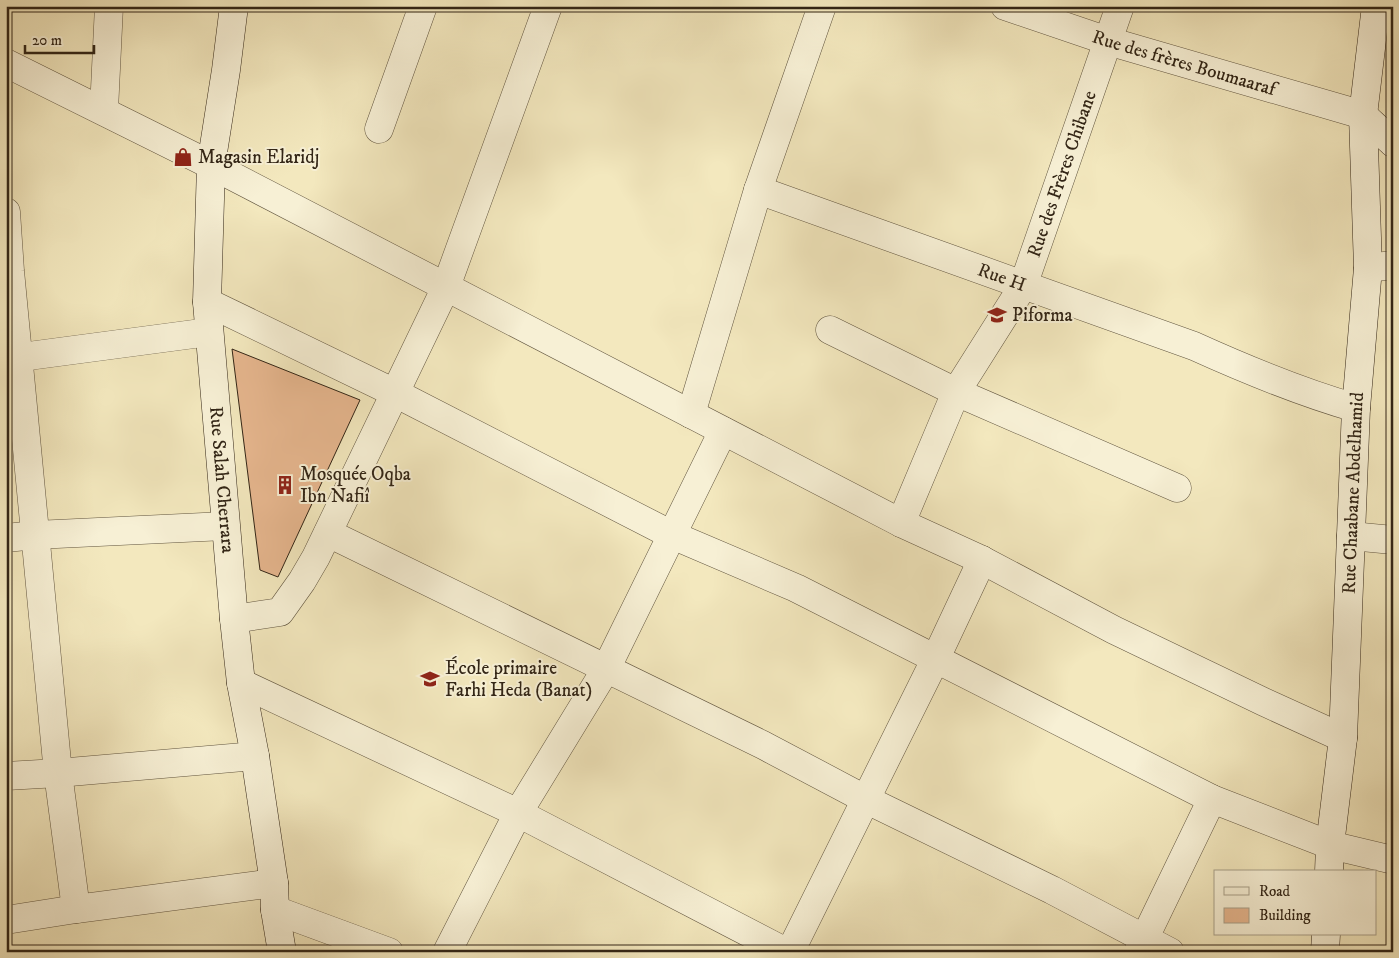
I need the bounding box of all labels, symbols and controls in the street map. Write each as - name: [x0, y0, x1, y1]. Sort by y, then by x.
- scale bar: [25, 22, 94, 54]
- street label: Rue des frères Boumaaraf: [1089, 25, 1281, 101]
- text: 20 m: [32, 31, 62, 50]
- street label: Rue des Frères Chibane: [1022, 87, 1101, 260]
- shop icon: Magasin Elaridj: [172, 146, 194, 168]
- place label: Magasin Elaridj: [198, 146, 319, 169]
- street label: Rue H: [975, 258, 1029, 296]
- school or university icon: Piforma: [986, 304, 1008, 326]
- place label: Piforma: [1012, 304, 1073, 327]
- street label: Rue Chaabane Abdelhamid: [1337, 391, 1369, 594]
- street label: Rue Salah Cherrara: [204, 405, 240, 554]
- place label: Mosquée Oqba Ibn Nafiî: [300, 463, 411, 508]
- building icon: Mosquée Oqba Ibn Nafiî: [274, 474, 296, 496]
- place label: École primaire Farhi Heda (Banat): [445, 656, 592, 702]
- school or university icon: École primaire Farhi Heda (Banat): [419, 668, 441, 690]
- legend: [1214, 870, 1376, 936]
- text: Road: [1259, 882, 1291, 901]
- text: Building: [1259, 906, 1311, 925]

